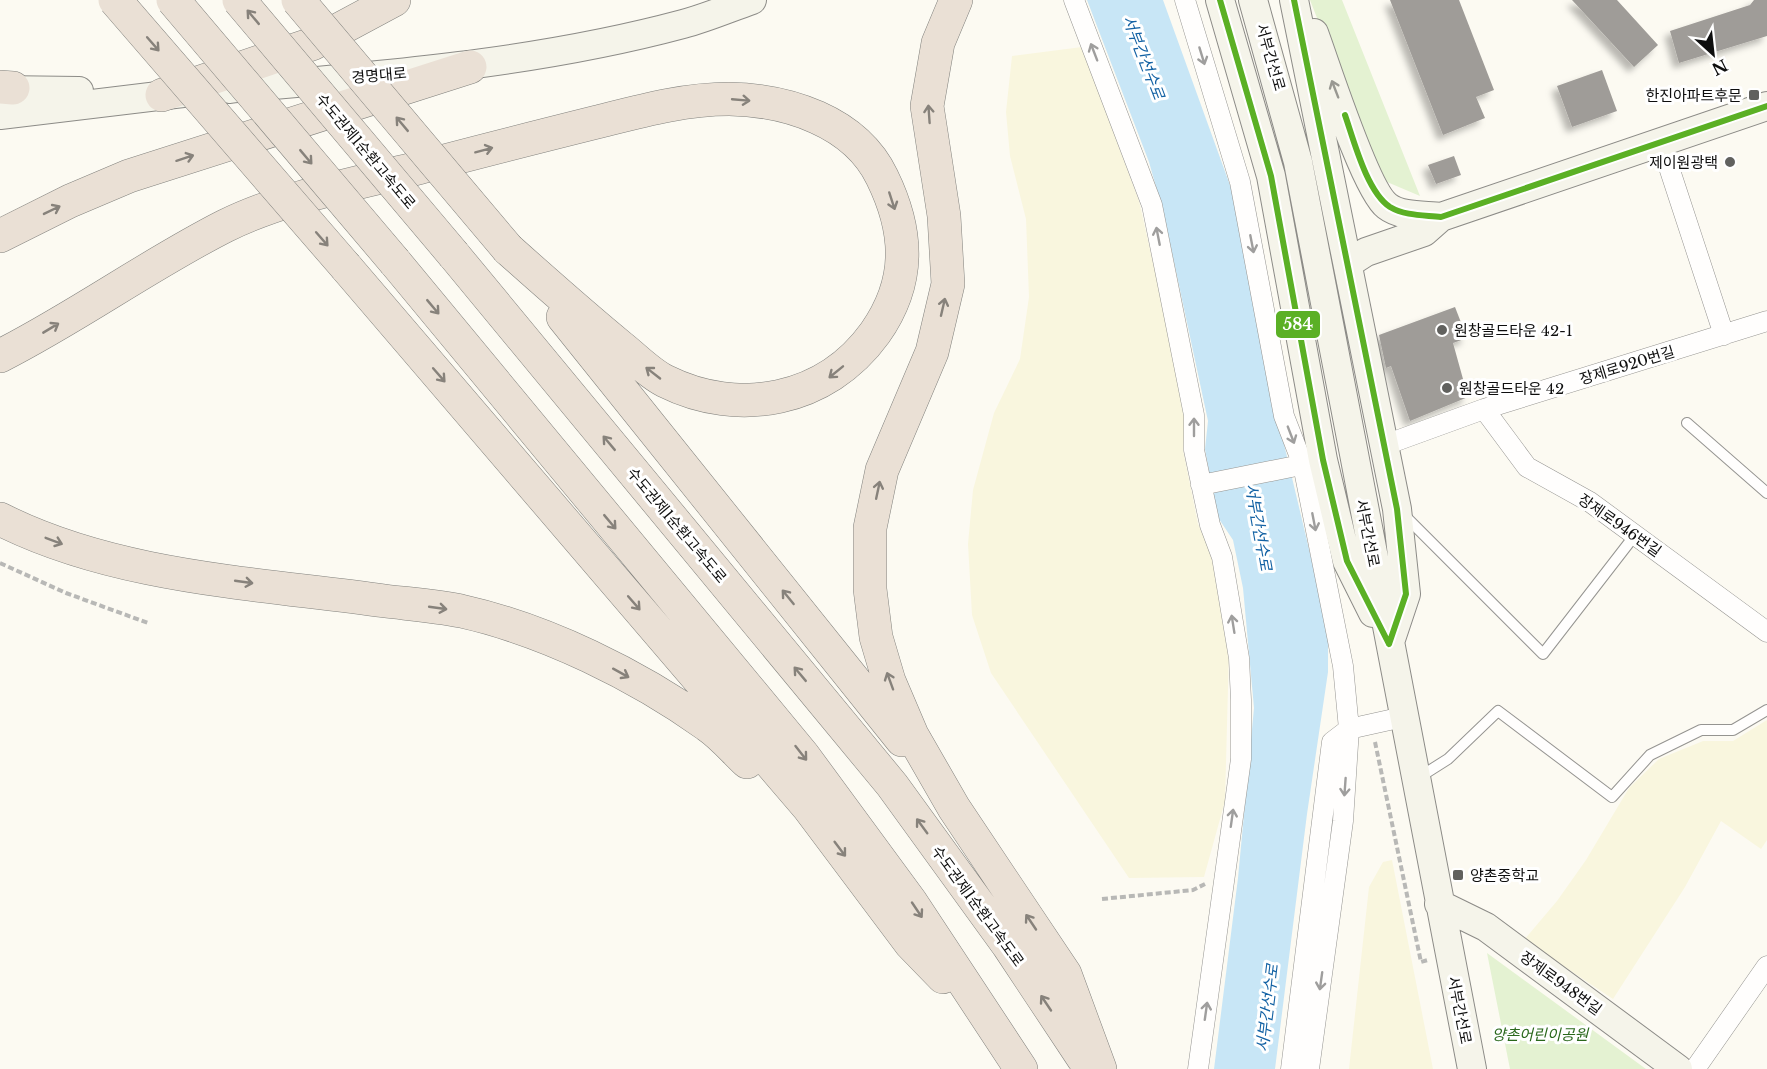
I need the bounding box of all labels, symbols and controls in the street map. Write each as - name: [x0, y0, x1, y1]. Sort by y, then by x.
- one-way arrow: [247, 9, 260, 25]
- water label: 서부간선수로: [1119, 12, 1170, 103]
- street label: 서부간선로: [1252, 21, 1290, 93]
- north arrow: [1683, 24, 1743, 84]
- one-way arrow: [147, 36, 160, 52]
- one-way arrow: [1088, 43, 1099, 62]
- one-way arrow: [1197, 46, 1208, 65]
- text: N: [1709, 55, 1731, 80]
- street label: 경명대로: [351, 63, 407, 87]
- one-way arrow: [1329, 80, 1340, 99]
- place label: 한진아파트후문: [1645, 86, 1742, 105]
- marker: 한진아파트후문: [1747, 88, 1761, 102]
- street label: 수도권제1순환고속도로: [312, 89, 420, 213]
- one-way arrow: [731, 95, 751, 106]
- one-way arrow: [923, 104, 934, 124]
- one-way arrow: [396, 116, 409, 132]
- one-way arrow: [474, 144, 493, 155]
- one-way arrow: [299, 149, 313, 164]
- one-way arrow: [175, 152, 194, 163]
- place label: 제이원광택: [1649, 153, 1718, 172]
- marker: 제이원광택: [1723, 155, 1737, 169]
- one-way arrow: [887, 191, 898, 210]
- one-way arrow: [43, 203, 61, 215]
- one-way arrow: [1152, 227, 1163, 246]
- one-way arrow: [315, 231, 329, 246]
- one-way arrow: [1247, 234, 1258, 253]
- one-way arrow: [937, 297, 949, 316]
- one-way arrow: [426, 299, 439, 315]
- line badge: 584: [1275, 310, 1321, 339]
- text: 584: [1283, 314, 1313, 334]
- place label: 원창골드타운 42-1: [1454, 321, 1573, 340]
- one-way arrow: [42, 322, 59, 334]
- marker: 원창골드타운 42-1: [1435, 323, 1449, 337]
- street label: 장제로920번길: [1577, 341, 1677, 389]
- one-way arrow: [829, 365, 844, 379]
- one-way arrow: [646, 366, 662, 379]
- one-way arrow: [432, 367, 446, 382]
- place label: 원창골드타운 42: [1459, 379, 1564, 398]
- marker: 원창골드타운 42: [1440, 381, 1454, 395]
- one-way arrow: [1188, 418, 1200, 438]
- one-way arrow: [1287, 425, 1298, 444]
- one-way arrow: [602, 436, 616, 451]
- street label: 수도권제1순환고속도로: [623, 463, 731, 587]
- one-way arrow: [873, 481, 884, 500]
- water label: 서부간선수로: [1241, 482, 1277, 573]
- street label: 장제로946번길: [1575, 489, 1665, 561]
- street label: 서부간선로: [1352, 497, 1384, 569]
- one-way arrow: [1309, 512, 1320, 531]
- one-way arrow: [604, 514, 617, 530]
- one-way arrow: [44, 536, 63, 547]
- one-way arrow: [234, 576, 254, 587]
- one-way arrow: [782, 589, 795, 605]
- one-way arrow: [628, 595, 641, 611]
- one-way arrow: [427, 603, 447, 614]
- one-way arrow: [1227, 615, 1238, 634]
- one-way arrow: [612, 667, 629, 679]
- one-way arrow: [793, 667, 807, 682]
- one-way arrow: [883, 673, 894, 691]
- one-way arrow: [795, 745, 808, 761]
- one-way arrow: [1340, 777, 1351, 797]
- one-way arrow: [1227, 808, 1238, 828]
- one-way arrow: [915, 819, 928, 835]
- one-way arrow: [834, 841, 846, 857]
- street label: 수도권제1순환고속도로: [928, 842, 1028, 970]
- place label: 양촌중학교: [1470, 866, 1539, 885]
- marker: 양촌중학교: [1451, 868, 1465, 882]
- one-way arrow: [911, 901, 923, 918]
- one-way arrow: [1025, 914, 1037, 931]
- street label: 장제로948번길: [1516, 947, 1606, 1019]
- water label: 서부간선수로: [1252, 962, 1282, 1053]
- one-way arrow: [1316, 970, 1327, 990]
- street label: 서부간선로: [1444, 974, 1476, 1046]
- one-way arrow: [1040, 995, 1052, 1012]
- one-way arrow: [1200, 1002, 1211, 1021]
- park label: 양촌어린이공원: [1492, 1025, 1589, 1044]

